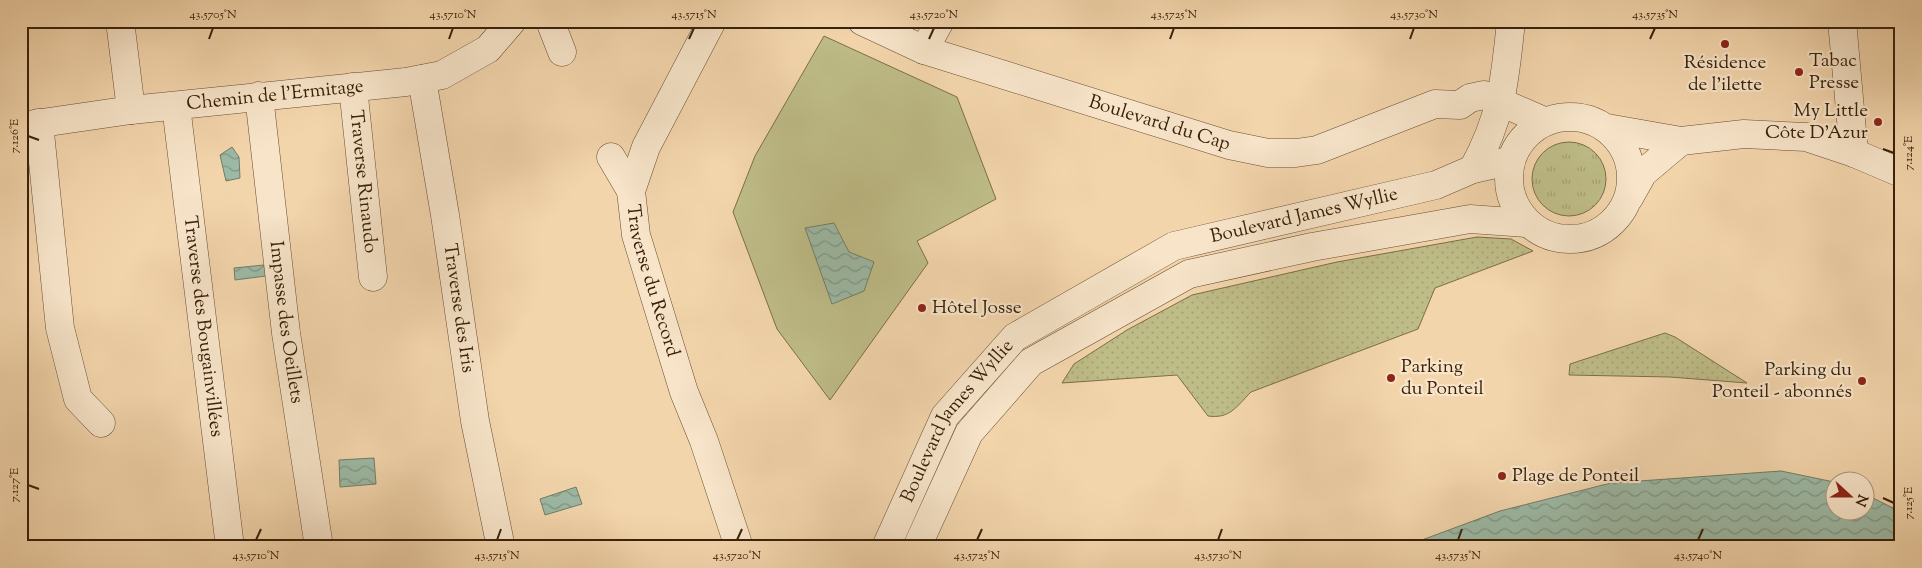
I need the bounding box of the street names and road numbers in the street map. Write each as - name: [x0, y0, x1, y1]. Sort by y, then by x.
- street label: Chemin de l'Ermitage: [185, 73, 365, 118]
- street label: Boulevard du Cap: [1085, 89, 1234, 158]
- street label: Traverse Rinaudo: [342, 109, 384, 254]
- street label: Boulevard James Wyllie: [1208, 181, 1401, 251]
- street label: Traverse du Record: [619, 203, 686, 360]
- street label: Traverse des Bougainvillées: [176, 214, 230, 438]
- street label: Impasse des Oeillets: [262, 240, 310, 405]
- street label: Traverse des Iris: [436, 242, 481, 375]
- street label: Boulevard James Wyllie: [894, 333, 1020, 507]

